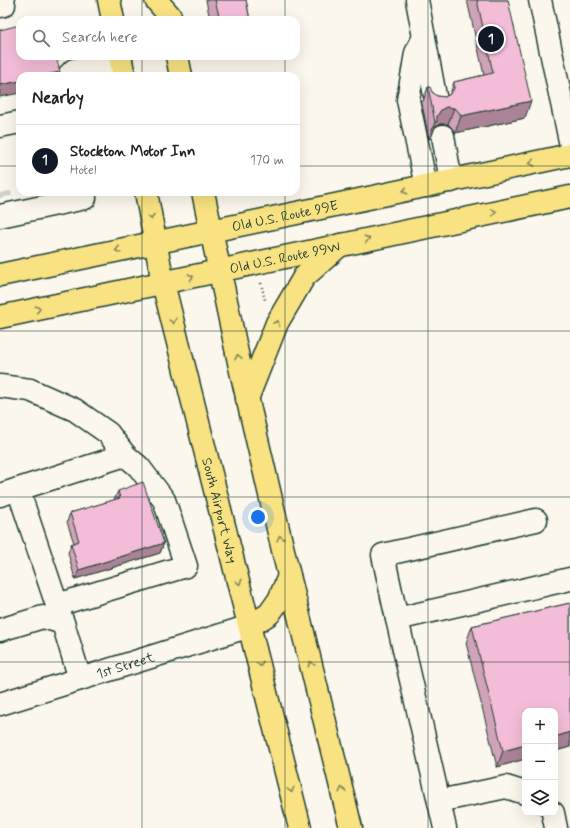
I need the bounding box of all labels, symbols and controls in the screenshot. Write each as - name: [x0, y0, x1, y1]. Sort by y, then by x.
- search box: [16, 16, 300, 60]
- pin: 1: [478, 24, 504, 54]
- icon: search: [30, 27, 52, 49]
- text: Search here: [62, 28, 138, 48]
- text: Nearby: [32, 87, 84, 109]
- text: Stockton Motor Inn: [70, 142, 195, 162]
- text: 1: [42, 152, 48, 169]
- text: 170 m: [250, 152, 284, 169]
- one-way arrow: [529, 158, 535, 166]
- text: Hotel: [70, 162, 96, 179]
- one-way arrow: [402, 186, 408, 194]
- street label: Old U.S. Route 99E: [230, 197, 340, 236]
- one-way arrow: [491, 209, 497, 217]
- one-way arrow: [146, 214, 155, 220]
- one-way arrow: [364, 235, 370, 243]
- street label: Old U.S. Route 99W: [228, 238, 342, 278]
- one-way arrow: [115, 246, 121, 254]
- one-way arrow: [188, 273, 194, 281]
- one-way arrow: [35, 305, 41, 313]
- one-way arrow: [168, 317, 176, 324]
- one-way arrow: [272, 320, 280, 328]
- one-way arrow: [234, 353, 242, 360]
- street label: South Airport Way: [197, 456, 241, 565]
- your location: [248, 507, 268, 527]
- one-way arrow: [276, 535, 284, 541]
- one-way arrow: [234, 578, 243, 585]
- street label: 1st Street: [94, 648, 157, 683]
- one-way arrow: [255, 661, 263, 667]
- one-way arrow: [308, 661, 316, 667]
- map controls: [522, 708, 558, 816]
- button: +: [522, 708, 558, 744]
- button: −: [522, 744, 558, 780]
- button: layers: [522, 780, 558, 816]
- one-way arrow: [286, 786, 295, 793]
- one-way arrow: [338, 787, 347, 794]

